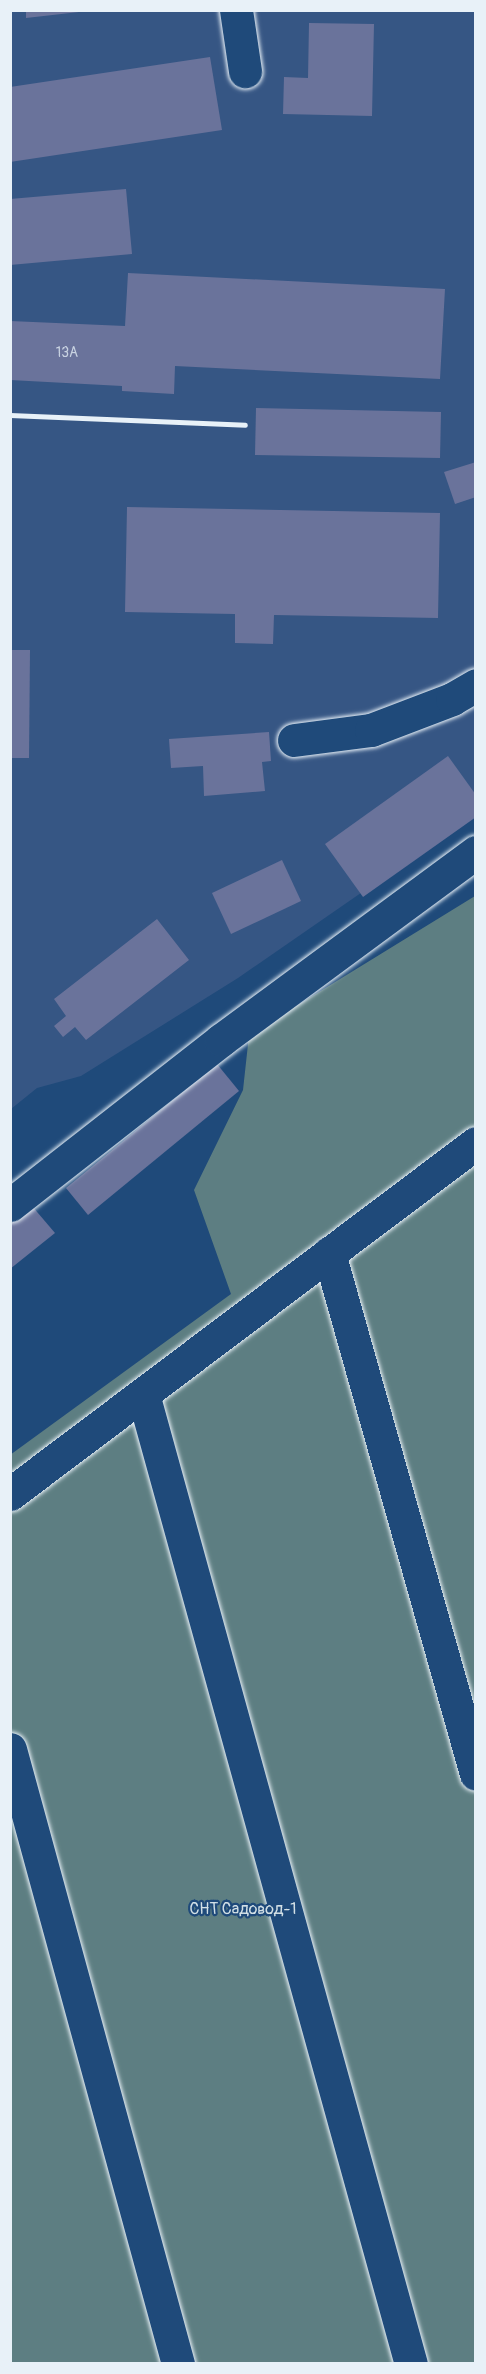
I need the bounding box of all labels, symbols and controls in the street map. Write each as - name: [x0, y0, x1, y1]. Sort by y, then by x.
- house number: 13А: [56, 345, 78, 361]
- park label: СНТ Садовод-1: [190, 1899, 296, 1919]

